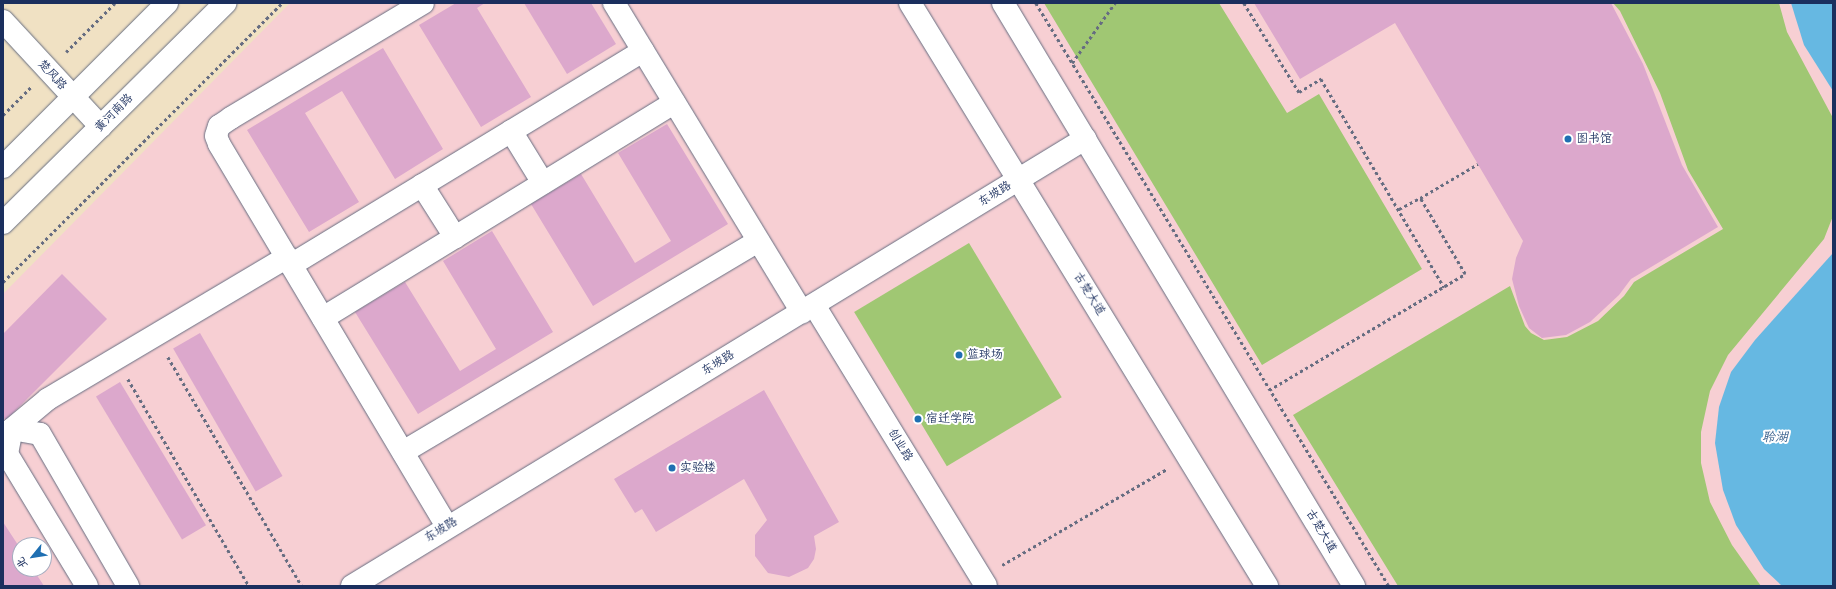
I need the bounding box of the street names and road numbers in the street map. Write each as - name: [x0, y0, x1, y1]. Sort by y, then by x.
- street label: 楚风路: [34, 57, 70, 93]
- street label: 黄河南路: [92, 91, 136, 135]
- street label: 东坡路: [976, 178, 1014, 210]
- street label: 古楚大道: [1070, 270, 1108, 318]
- street label: 东坡路: [699, 348, 737, 378]
- street label: 创业路: [885, 426, 915, 464]
- street label: 古楚大道: [1302, 507, 1340, 555]
- street label: 东坡路: [422, 514, 460, 546]

